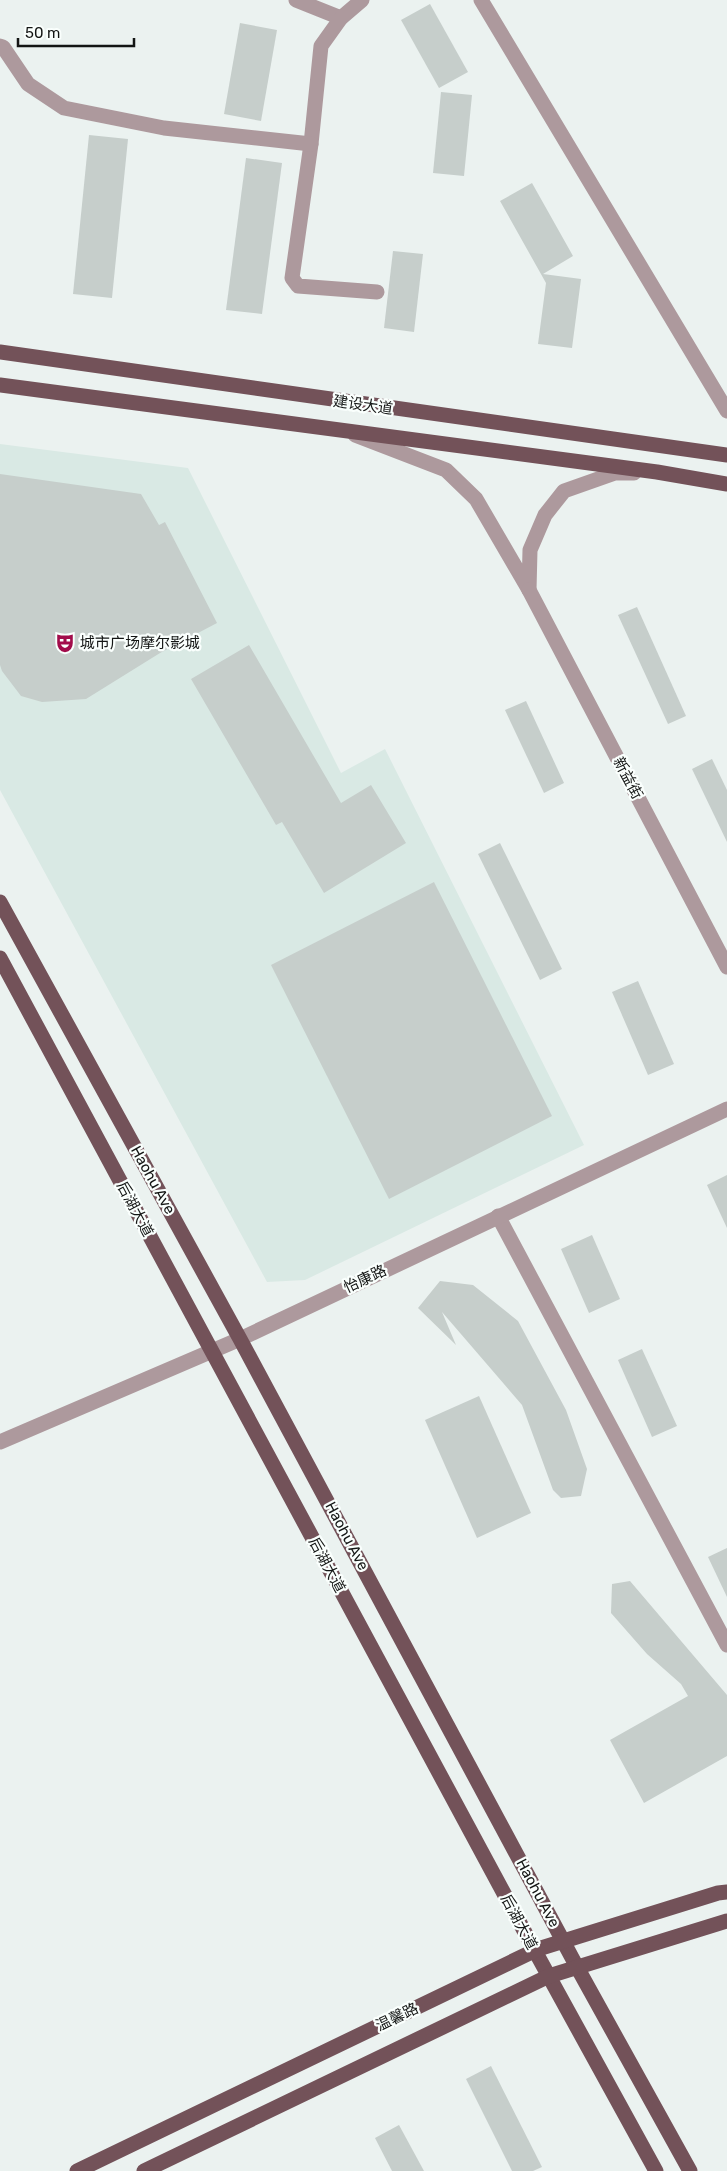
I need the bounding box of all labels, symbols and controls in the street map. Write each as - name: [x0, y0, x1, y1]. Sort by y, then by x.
- scale bar: [18, 15, 134, 47]
- text: 50 m: [25, 24, 60, 42]
- street label: 建设大道: [332, 392, 394, 418]
- theatre icon: 城市广场摩尔影城: [54, 632, 76, 654]
- place label: 城市广场摩尔影城: [80, 634, 200, 652]
- street label: 新益街: [609, 754, 647, 802]
- street label: Haohu Ave: [127, 1143, 179, 1217]
- street label: 后湖大道: [113, 1178, 157, 1240]
- street label: 怡康路: [341, 1261, 389, 1297]
- street label: Haohu Ave: [321, 1499, 373, 1573]
- street label: 后湖大道: [305, 1534, 349, 1596]
- street label: Haohu Ave: [512, 1856, 564, 1930]
- street label: 后湖大道: [497, 1891, 541, 1953]
- street label: 温馨路: [373, 1999, 421, 2035]

